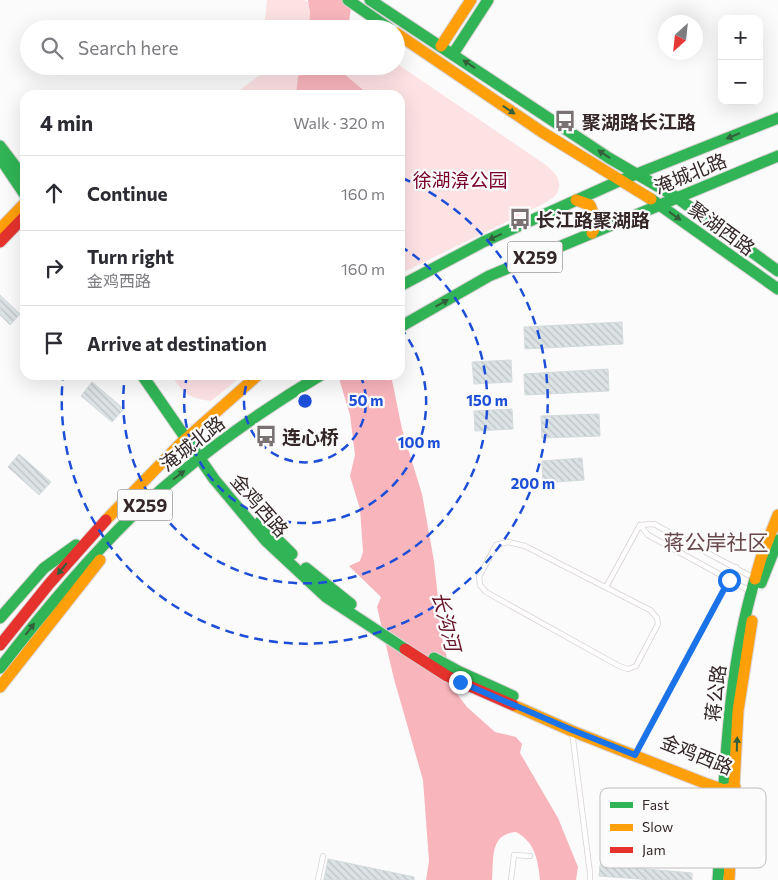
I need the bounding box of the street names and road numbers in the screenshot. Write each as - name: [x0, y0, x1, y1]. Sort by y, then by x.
- street label: 淹城北路: [650, 148, 730, 198]
- street label: 聚湖西路: [684, 196, 760, 260]
- road number: X259: [508, 242, 562, 272]
- street label: 淹城北路: [155, 411, 229, 475]
- street label: 金鸡西路: [226, 469, 294, 541]
- road number: X259: [118, 490, 172, 520]
- street label: 蒋公路: [700, 663, 730, 723]
- street label: 金鸡西路: [657, 729, 737, 779]

